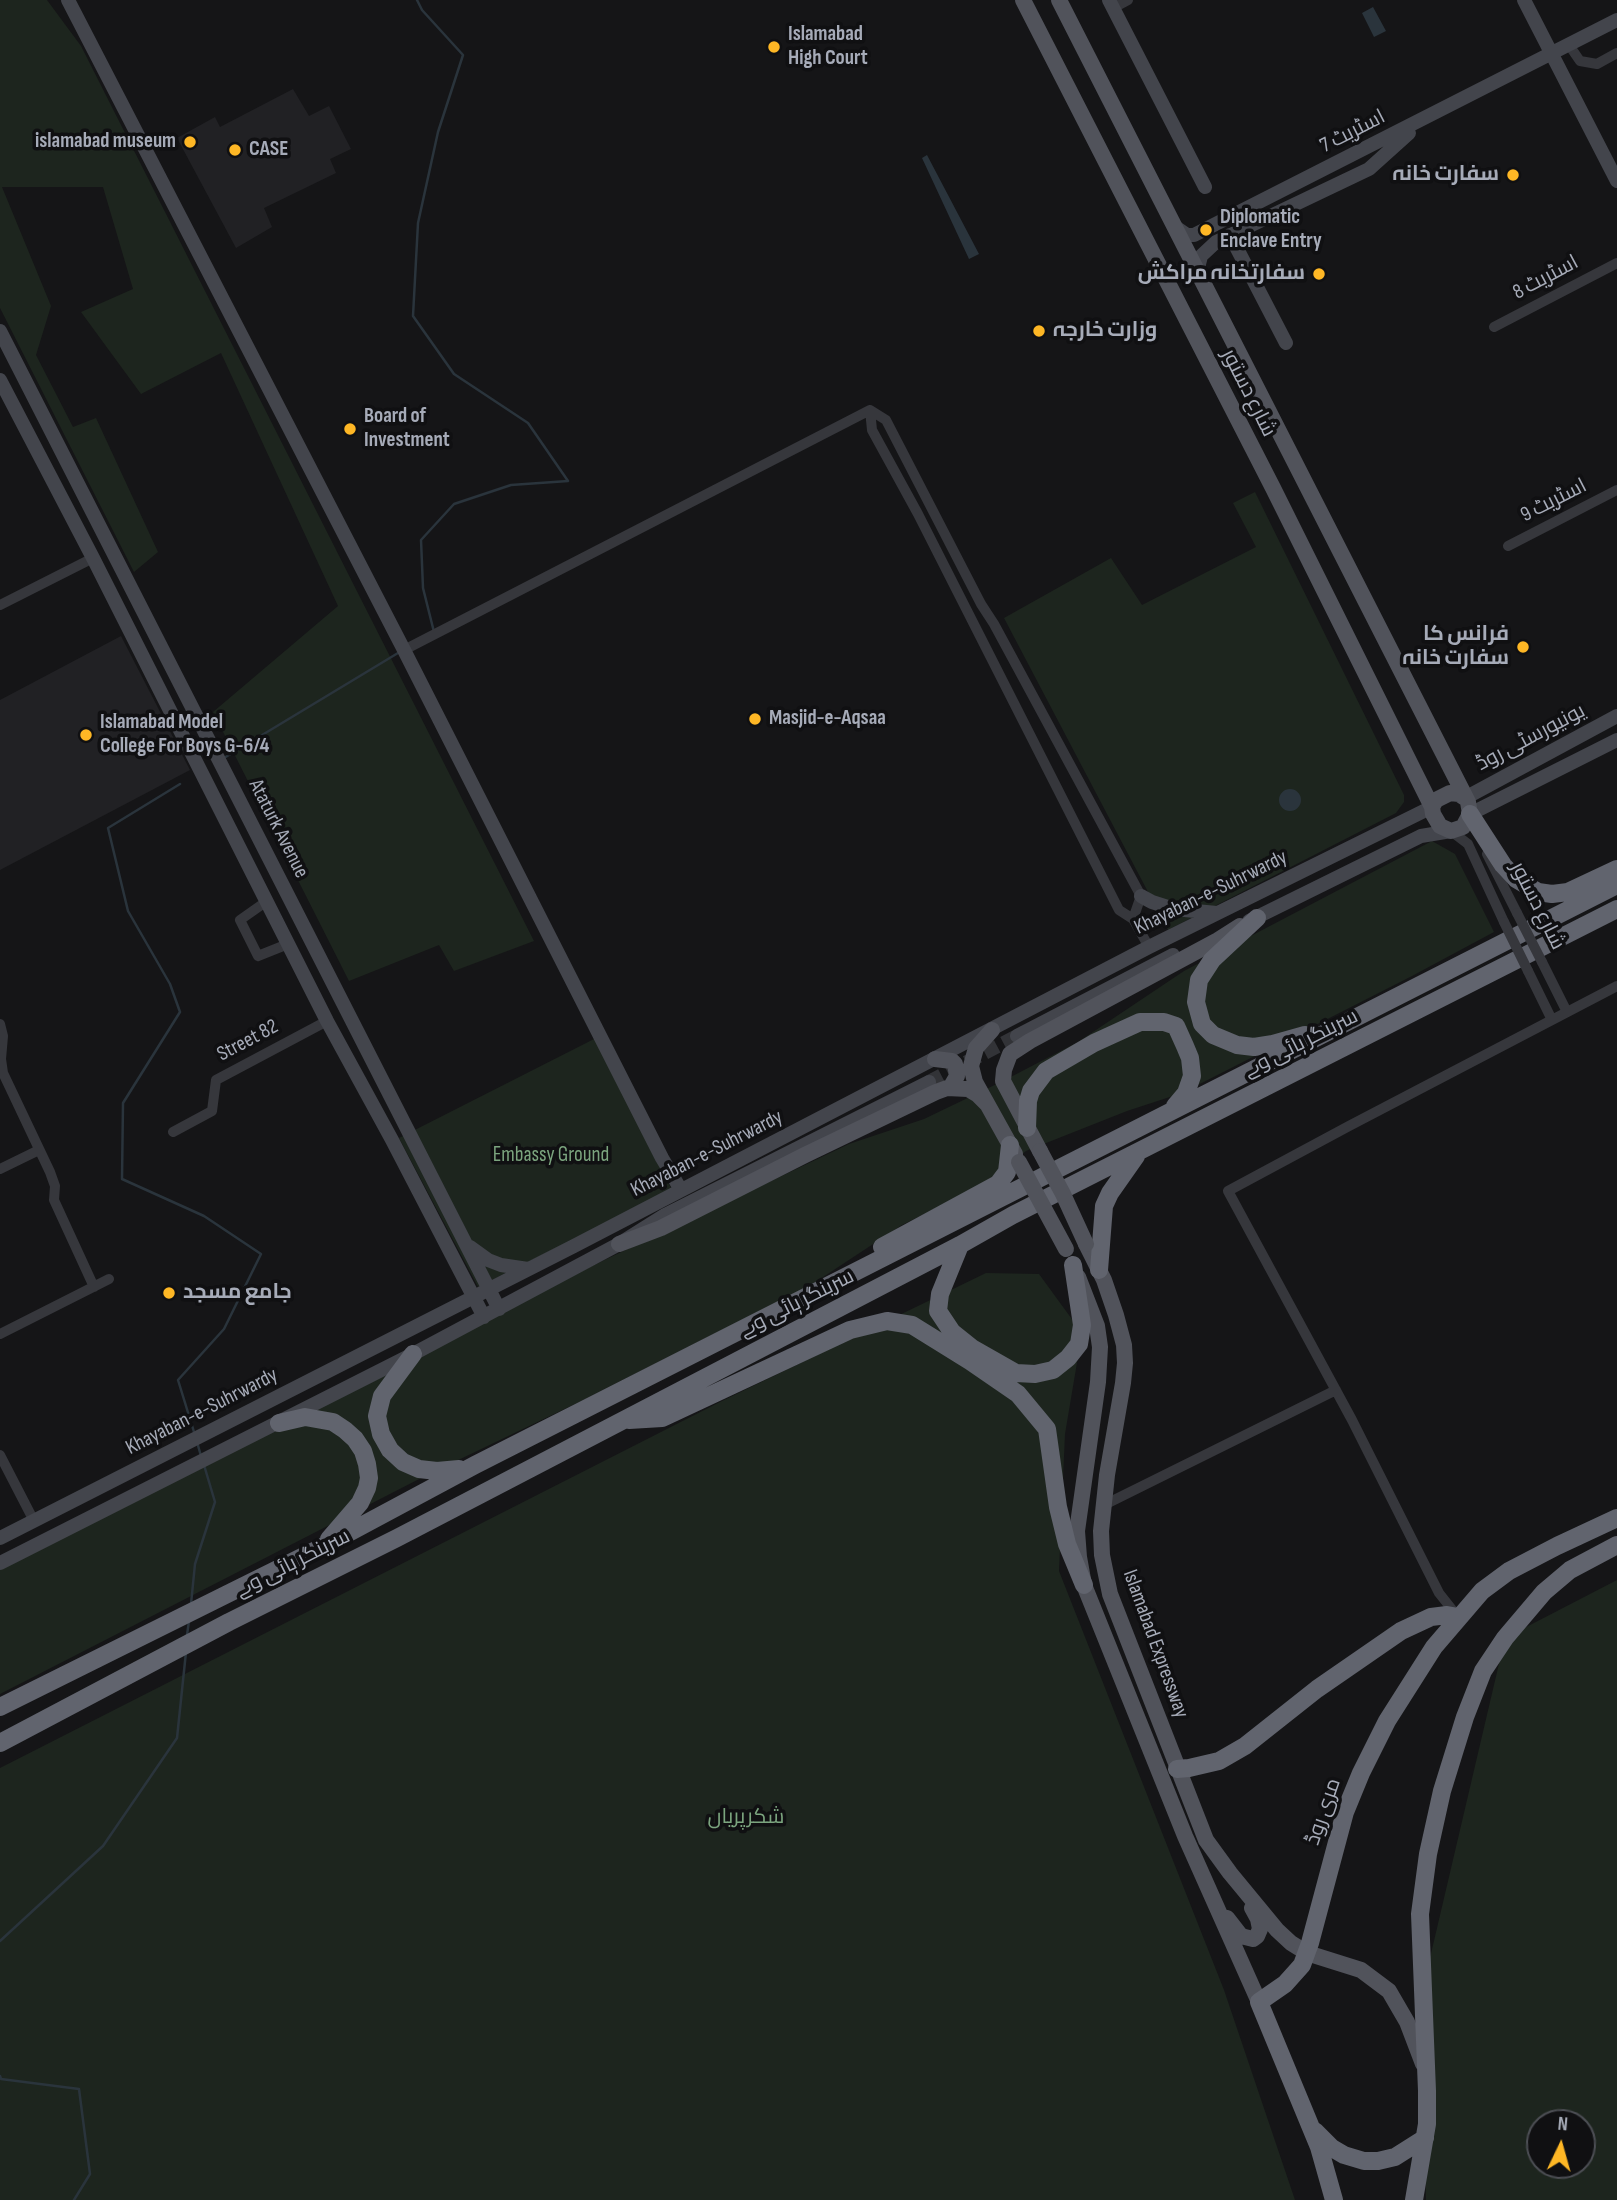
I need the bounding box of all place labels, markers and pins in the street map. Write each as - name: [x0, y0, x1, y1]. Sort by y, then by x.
- place label: Islamabad High Court: [788, 22, 868, 72]
- marker: Islamabad High Court: [766, 39, 782, 55]
- place label: islamabad museum: [35, 129, 176, 155]
- marker: islamabad museum: [182, 134, 198, 150]
- place label: CASE: [249, 137, 288, 163]
- marker: CASE: [227, 142, 243, 158]
- place label: سفارت خانہ: [1393, 162, 1499, 188]
- marker: سفارت خانہ: [1505, 167, 1521, 183]
- place label: Diplomatic Enclave Entry: [1220, 205, 1322, 255]
- marker: Diplomatic Enclave Entry: [1198, 222, 1214, 238]
- place label: سفارتخانہ مراکش: [1138, 261, 1305, 287]
- marker: سفارتخانہ مراکش: [1311, 266, 1327, 282]
- place label: وزارت خارجہ: [1053, 318, 1157, 344]
- marker: وزارت خارجہ: [1031, 323, 1047, 339]
- place label: Board of Investment: [364, 404, 450, 454]
- marker: Board of Investment: [342, 421, 358, 437]
- place label: فرانس کا سفارت خانہ: [1403, 622, 1509, 672]
- marker: فرانس کا سفارت خانہ: [1515, 639, 1531, 655]
- place label: Masjid-e-Aqsaa: [769, 706, 886, 732]
- place label: Islamabad Model College For Boys G-6/4: [100, 710, 269, 760]
- marker: Masjid-e-Aqsaa: [747, 711, 763, 727]
- marker: Islamabad Model College For Boys G-6/4: [78, 727, 94, 743]
- place label: جامع مسجد: [183, 1280, 292, 1306]
- marker: جامع مسجد: [161, 1285, 177, 1301]

